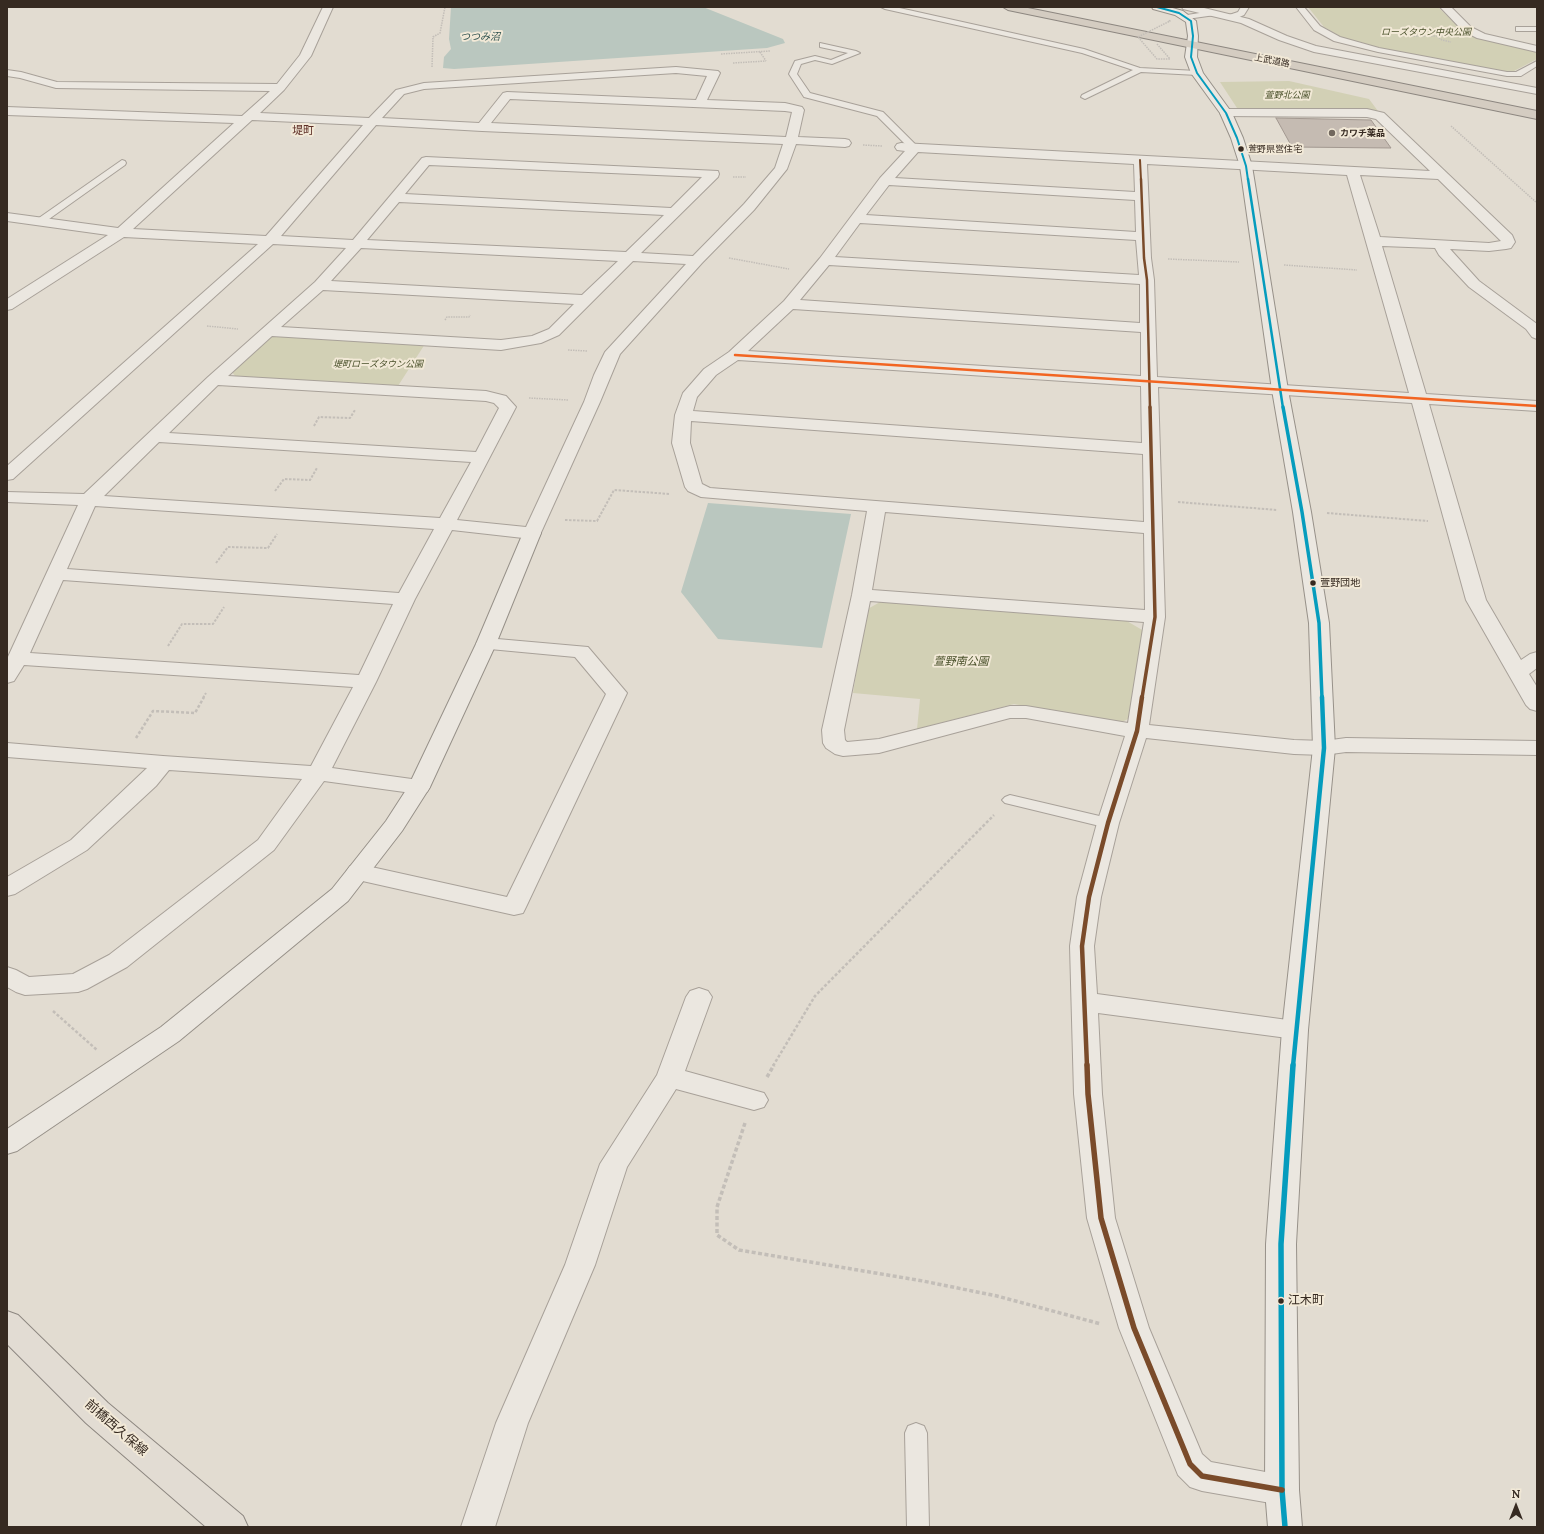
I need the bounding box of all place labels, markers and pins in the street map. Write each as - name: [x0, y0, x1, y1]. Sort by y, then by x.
- marker: カワチ薬品: [1327, 128, 1337, 138]
- place label: カワチ薬品: [1340, 128, 1385, 138]
- marker: 萱野県営住宅: [1236, 144, 1246, 154]
- place label: 萱野県営住宅: [1248, 144, 1302, 154]
- place label: 萱野団地: [1320, 577, 1360, 589]
- marker: 萱野団地: [1308, 578, 1318, 588]
- place label: 江木町: [1288, 1294, 1324, 1308]
- marker: 江木町: [1276, 1296, 1286, 1306]

